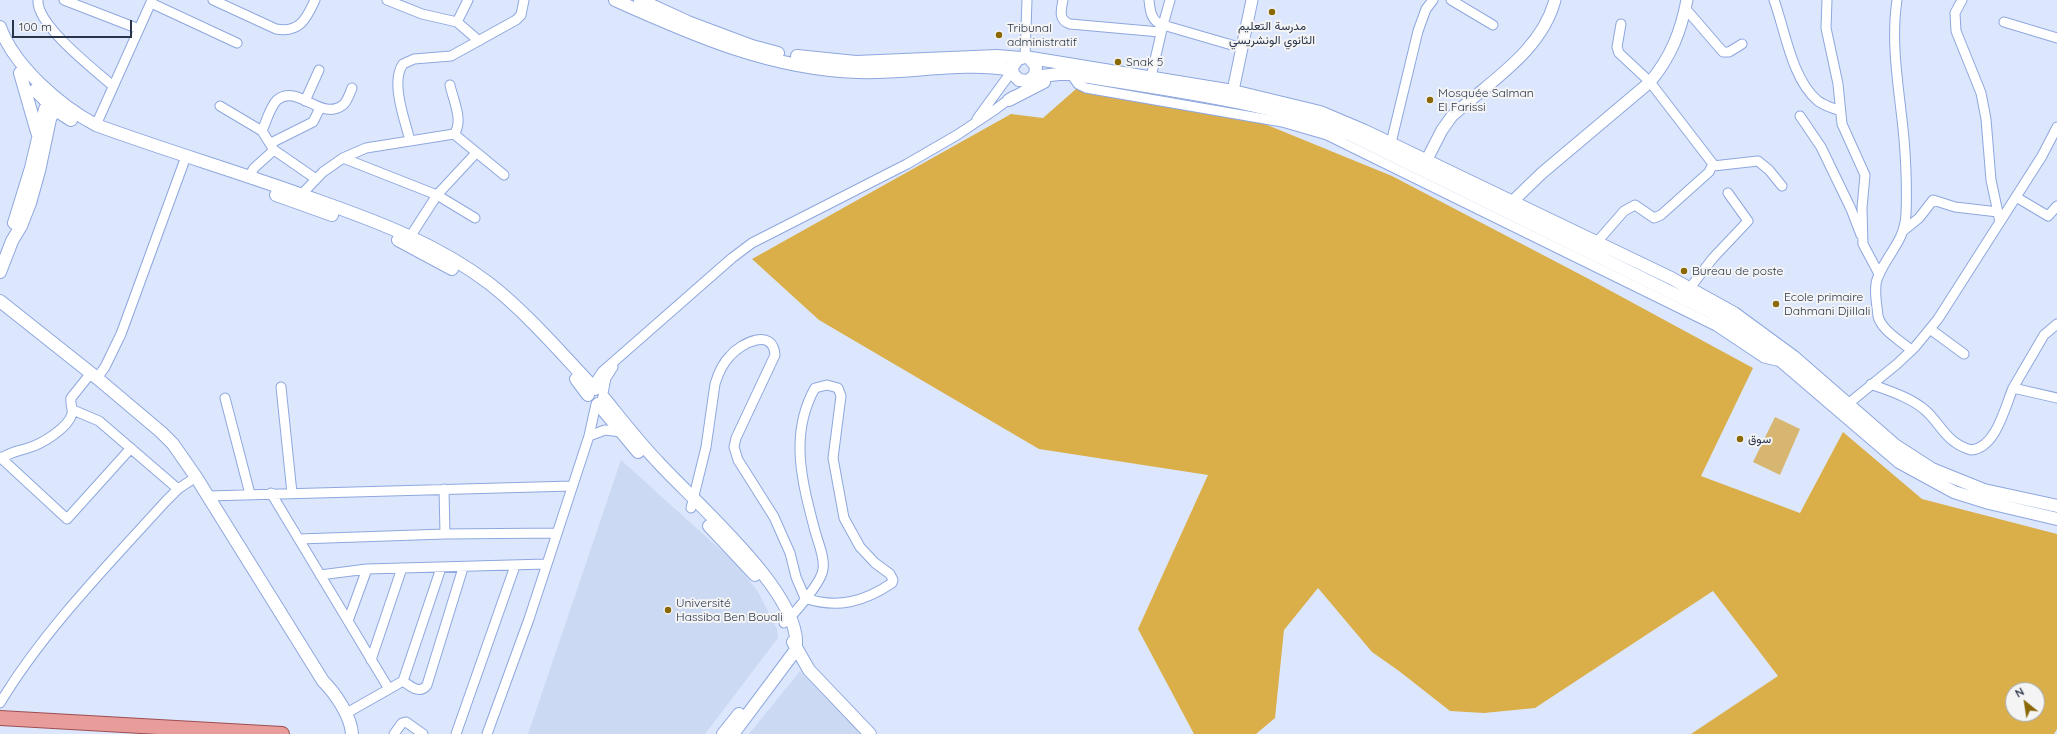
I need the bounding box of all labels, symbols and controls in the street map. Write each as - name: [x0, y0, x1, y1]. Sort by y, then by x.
- marker: مدرسة التعليم الثانوي الونشريسي: [1267, 7, 1277, 17]
- scale bar: [14, 12, 134, 38]
- text: 100 m: [19, 19, 52, 34]
- place label: مدرسة التعليم الثانوي الونشريسي: [1229, 19, 1315, 47]
- place label: Tribunal administratif: [1007, 21, 1077, 49]
- marker: Tribunal administratif: [994, 30, 1004, 40]
- place label: Snak 5: [1126, 55, 1163, 69]
- marker: Snak 5: [1113, 57, 1123, 67]
- place label: Mosquée Salman El Farissi: [1438, 86, 1534, 114]
- marker: Mosquée Salman El Farissi: [1425, 95, 1435, 105]
- place label: Bureau de poste: [1692, 264, 1783, 278]
- marker: Bureau de poste: [1679, 266, 1689, 276]
- place label: Ecole primaire Dahmani Djillali: [1784, 290, 1870, 318]
- marker: Ecole primaire Dahmani Djillali: [1771, 299, 1781, 309]
- place label: سوق: [1748, 432, 1771, 446]
- marker: سوق: [1735, 434, 1745, 444]
- place label: Université Hassiba Ben Bouali: [676, 596, 783, 624]
- marker: Université Hassiba Ben Bouali: [663, 605, 673, 615]
- north arrow: [2005, 682, 2045, 722]
- text: N: [2012, 684, 2027, 701]

